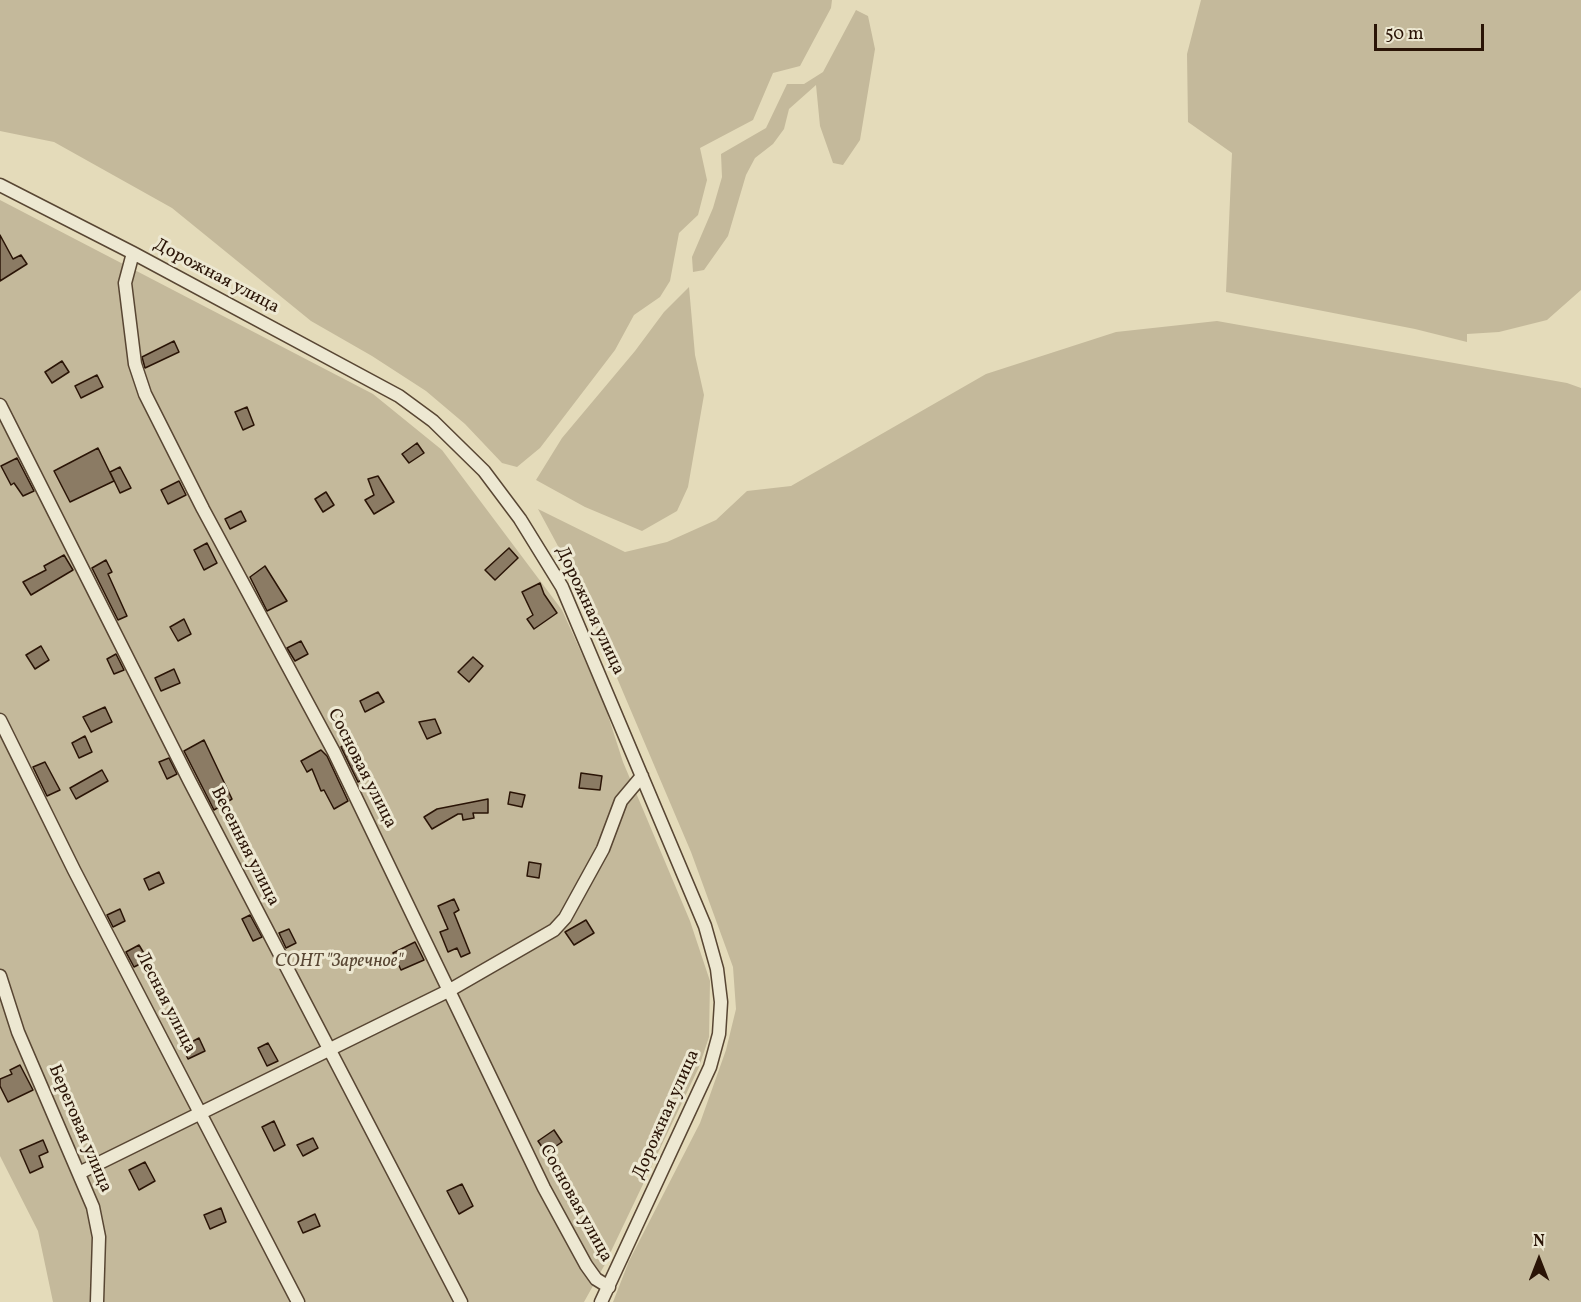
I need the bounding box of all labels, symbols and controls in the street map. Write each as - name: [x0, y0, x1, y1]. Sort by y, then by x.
- scale bar: [1377, 12, 1486, 50]
- text: 50 m: [1385, 22, 1424, 47]
- street label: Дорожная улица: [149, 235, 283, 319]
- street label: Дорожная улица: [550, 543, 628, 679]
- street label: Сосновая улица: [322, 706, 400, 832]
- street label: Весенняя улица: [205, 784, 283, 910]
- street label: Лесная улица: [130, 948, 200, 1058]
- park label: СОНТ "Заречное": [275, 952, 403, 974]
- street label: Дорожная улица: [629, 1047, 705, 1183]
- street label: Береговая улица: [42, 1062, 116, 1196]
- street label: Сосновая улица: [534, 1141, 616, 1267]
- north arrow: [1509, 1230, 1569, 1290]
- text: N: [1533, 1231, 1545, 1253]

